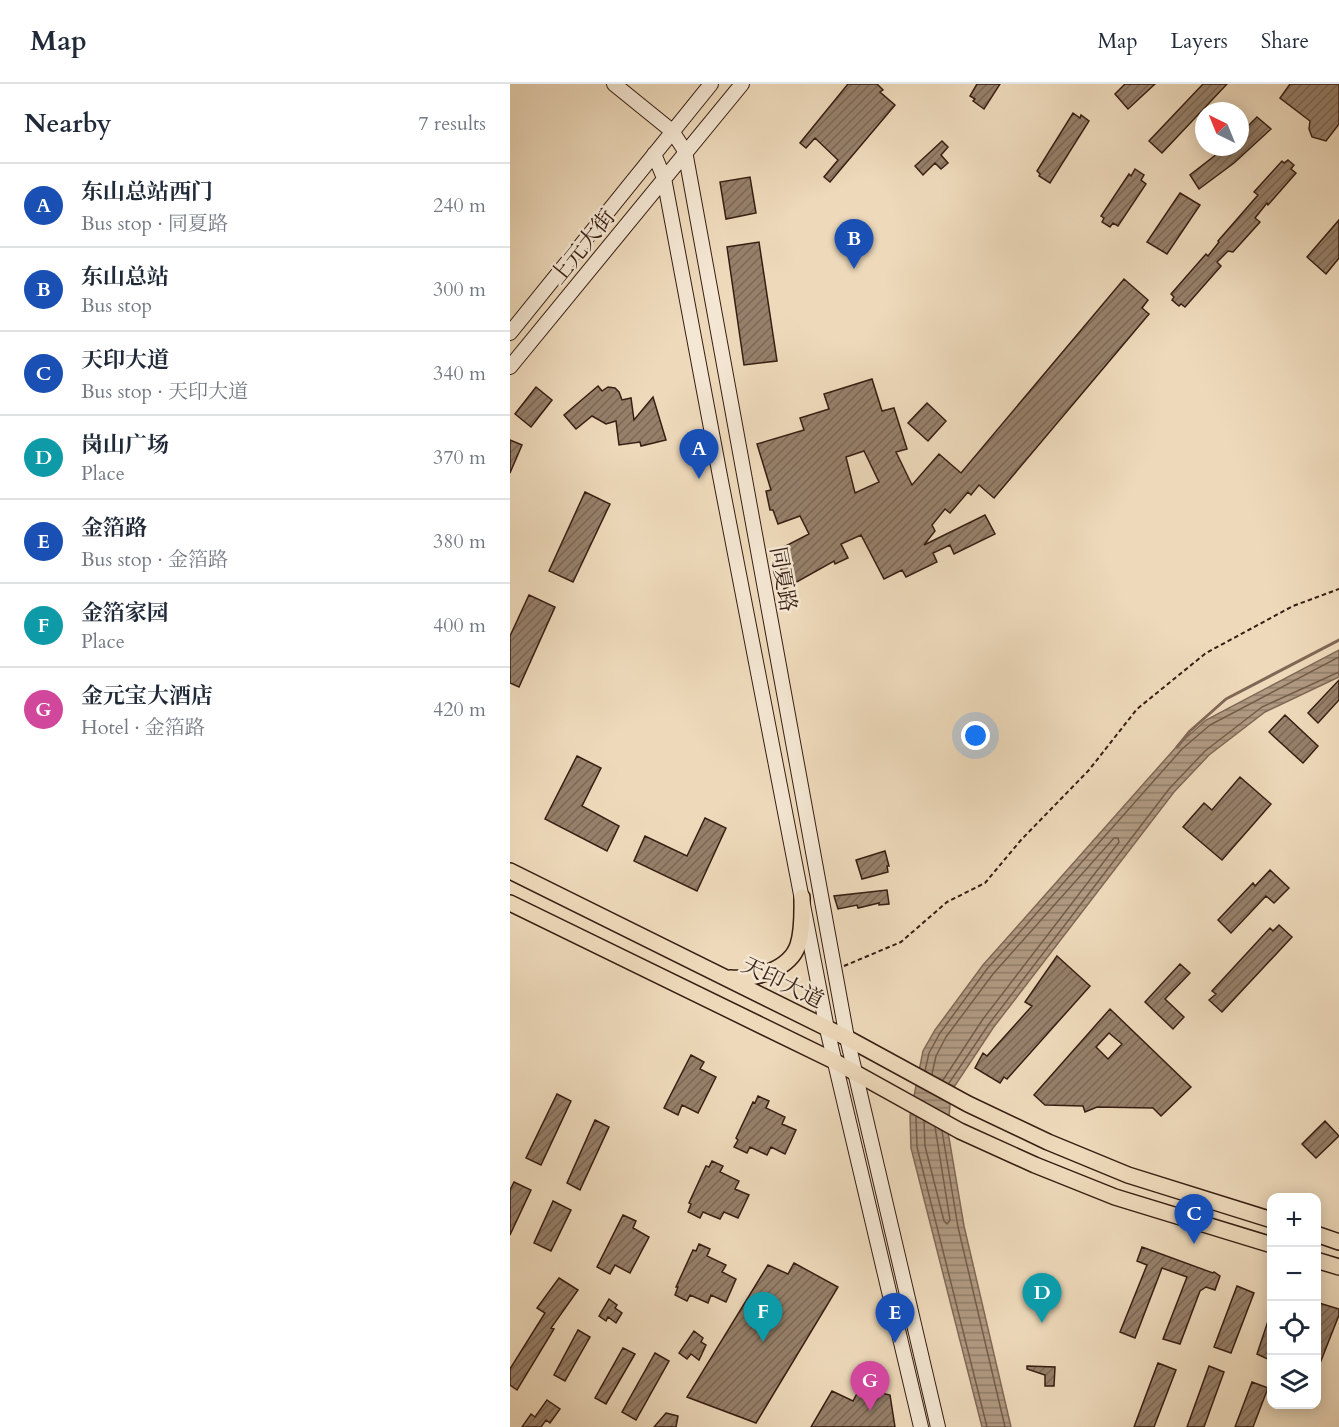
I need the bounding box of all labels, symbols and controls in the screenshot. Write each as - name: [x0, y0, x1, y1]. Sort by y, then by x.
- text: Map: [30, 22, 87, 60]
- text: Map: [1098, 27, 1138, 56]
- text: Layers: [1171, 27, 1228, 56]
- text: Share: [1261, 27, 1309, 56]
- north arrow: [1195, 102, 1249, 156]
- text: Nearby: [24, 106, 112, 141]
- text: 7 results: [418, 110, 486, 137]
- text: 东山总站西门: [81, 177, 213, 207]
- text: A: [36, 192, 51, 219]
- text: 240 m: [433, 192, 486, 219]
- street label: 上元大街: [543, 203, 622, 290]
- text: Bus stop · 同夏路: [81, 210, 228, 237]
- pin: B: [834, 220, 874, 269]
- text: 东山总站: [81, 262, 169, 292]
- text: B: [36, 276, 51, 303]
- text: 300 m: [433, 276, 486, 303]
- text: Bus stop: [81, 292, 152, 319]
- text: 天印大道: [81, 345, 169, 375]
- text: C: [36, 360, 51, 387]
- text: 340 m: [433, 360, 486, 387]
- text: Bus stop · 天印大道: [81, 378, 248, 405]
- text: 岗山广场: [81, 430, 169, 460]
- pin: A: [680, 430, 718, 479]
- text: D: [35, 444, 52, 471]
- text: 370 m: [433, 444, 486, 471]
- text: Place: [81, 460, 125, 487]
- text: 金箔路: [81, 513, 147, 543]
- text: E: [37, 528, 50, 555]
- text: 380 m: [433, 528, 486, 555]
- street label: 同夏路: [763, 544, 804, 614]
- text: Bus stop · 金箔路: [81, 546, 228, 573]
- text: 金箔家园: [81, 598, 169, 628]
- text: F: [38, 612, 49, 639]
- text: 400 m: [433, 612, 486, 639]
- text: Place: [81, 628, 125, 655]
- text: 金元宝大酒店: [81, 681, 213, 711]
- text: G: [35, 696, 52, 723]
- text: 420 m: [433, 696, 486, 723]
- text: Hotel · 金箔路: [81, 714, 205, 741]
- your location: [961, 721, 990, 750]
- street label: 天印大道: [736, 950, 829, 1016]
- map controls: [1267, 1193, 1321, 1409]
- button: +: [1267, 1193, 1321, 1247]
- pin: C: [1174, 1194, 1214, 1244]
- button: −: [1267, 1247, 1321, 1301]
- pin: D: [1022, 1274, 1062, 1323]
- pin: F: [744, 1292, 782, 1342]
- pin: E: [876, 1294, 914, 1343]
- button: locate: [1267, 1301, 1321, 1355]
- button: layers: [1267, 1355, 1321, 1409]
- pin: G: [850, 1362, 890, 1411]

